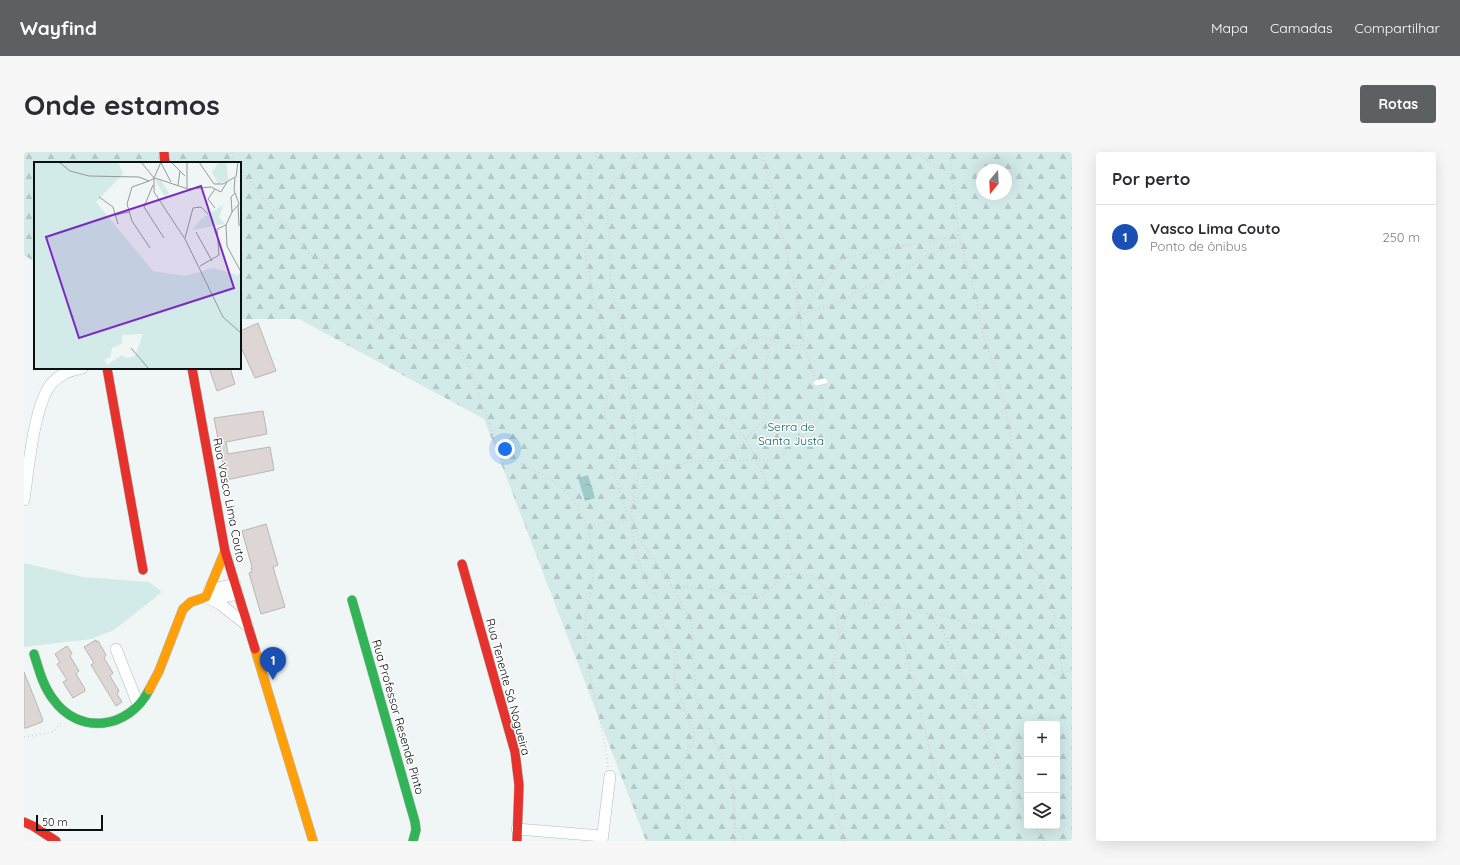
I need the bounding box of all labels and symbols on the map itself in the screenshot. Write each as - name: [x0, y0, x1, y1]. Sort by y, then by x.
- inset map: [34, 162, 241, 369]
- north arrow: [976, 164, 1012, 200]
- park label: Serra de Santa Justa: [758, 419, 824, 448]
- street label: Rua Vasco Lima Couto: [210, 436, 249, 563]
- your location: [495, 439, 515, 459]
- street label: Rua Tenente Sá Nogueira: [483, 617, 534, 757]
- street label: Rua Professor Resende Pinto: [369, 638, 428, 796]
- pin: 1: [260, 647, 286, 680]
- scale bar: [36, 813, 103, 832]

